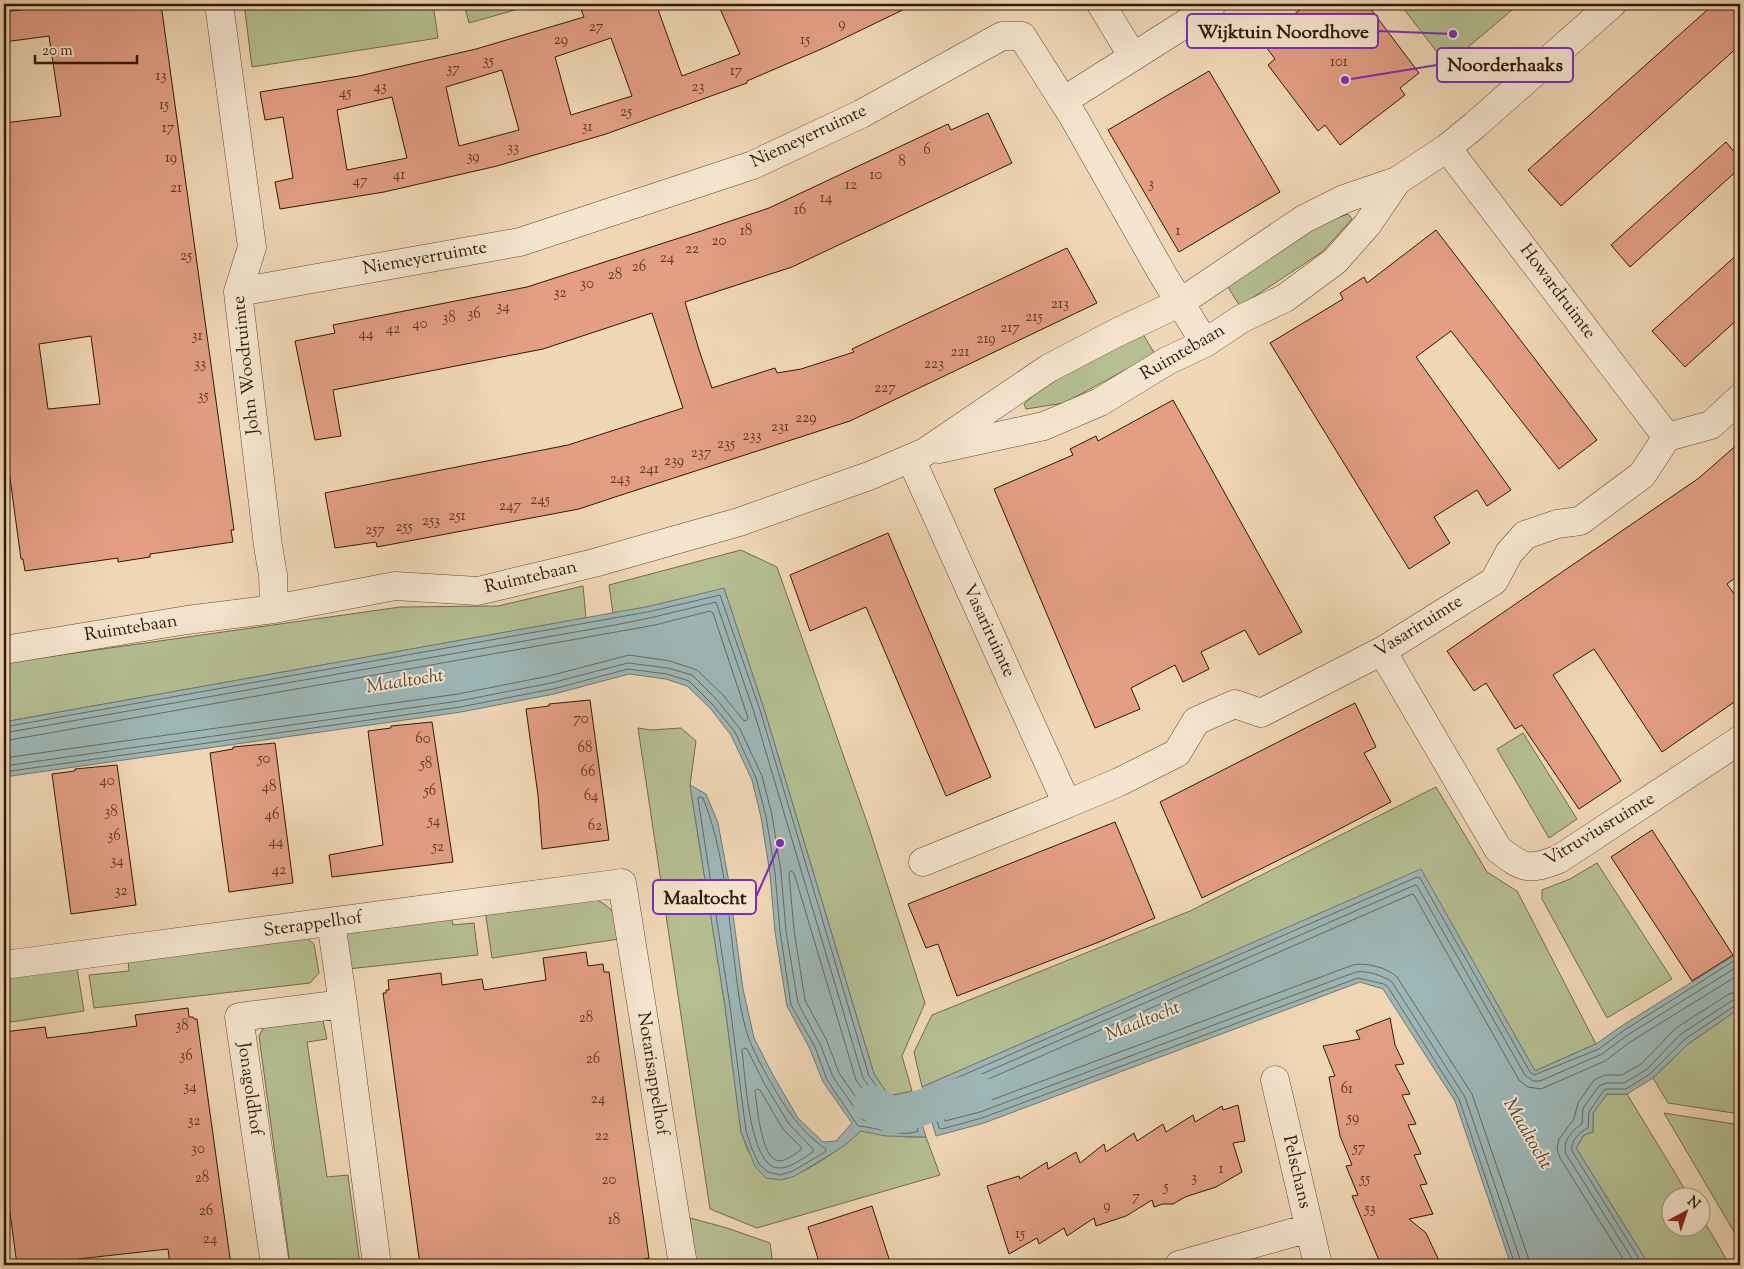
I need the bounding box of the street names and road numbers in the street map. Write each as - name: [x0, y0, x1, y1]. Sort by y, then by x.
- street label: Niemeyerruimte: [747, 99, 871, 175]
- street label: Niemeyerruimte: [361, 235, 489, 283]
- street label: Howardruimte: [1513, 239, 1601, 345]
- street label: John Woodruimte: [227, 294, 267, 437]
- street label: Ruimtebaan: [1136, 318, 1231, 388]
- street label: Ruimtebaan: [482, 555, 580, 601]
- street label: Vasariruimte: [955, 580, 1021, 682]
- street label: Vasariruimte: [1370, 589, 1468, 665]
- street label: Ruimtebaan: [83, 609, 180, 649]
- street label: Vitruviusruimte: [1540, 787, 1660, 873]
- street label: Sterappelhof: [262, 905, 365, 945]
- street label: Notarisappelhof: [629, 1010, 675, 1138]
- street label: Jonagoldhof: [229, 1040, 269, 1138]
- street label: Pelschans: [1275, 1133, 1317, 1211]

